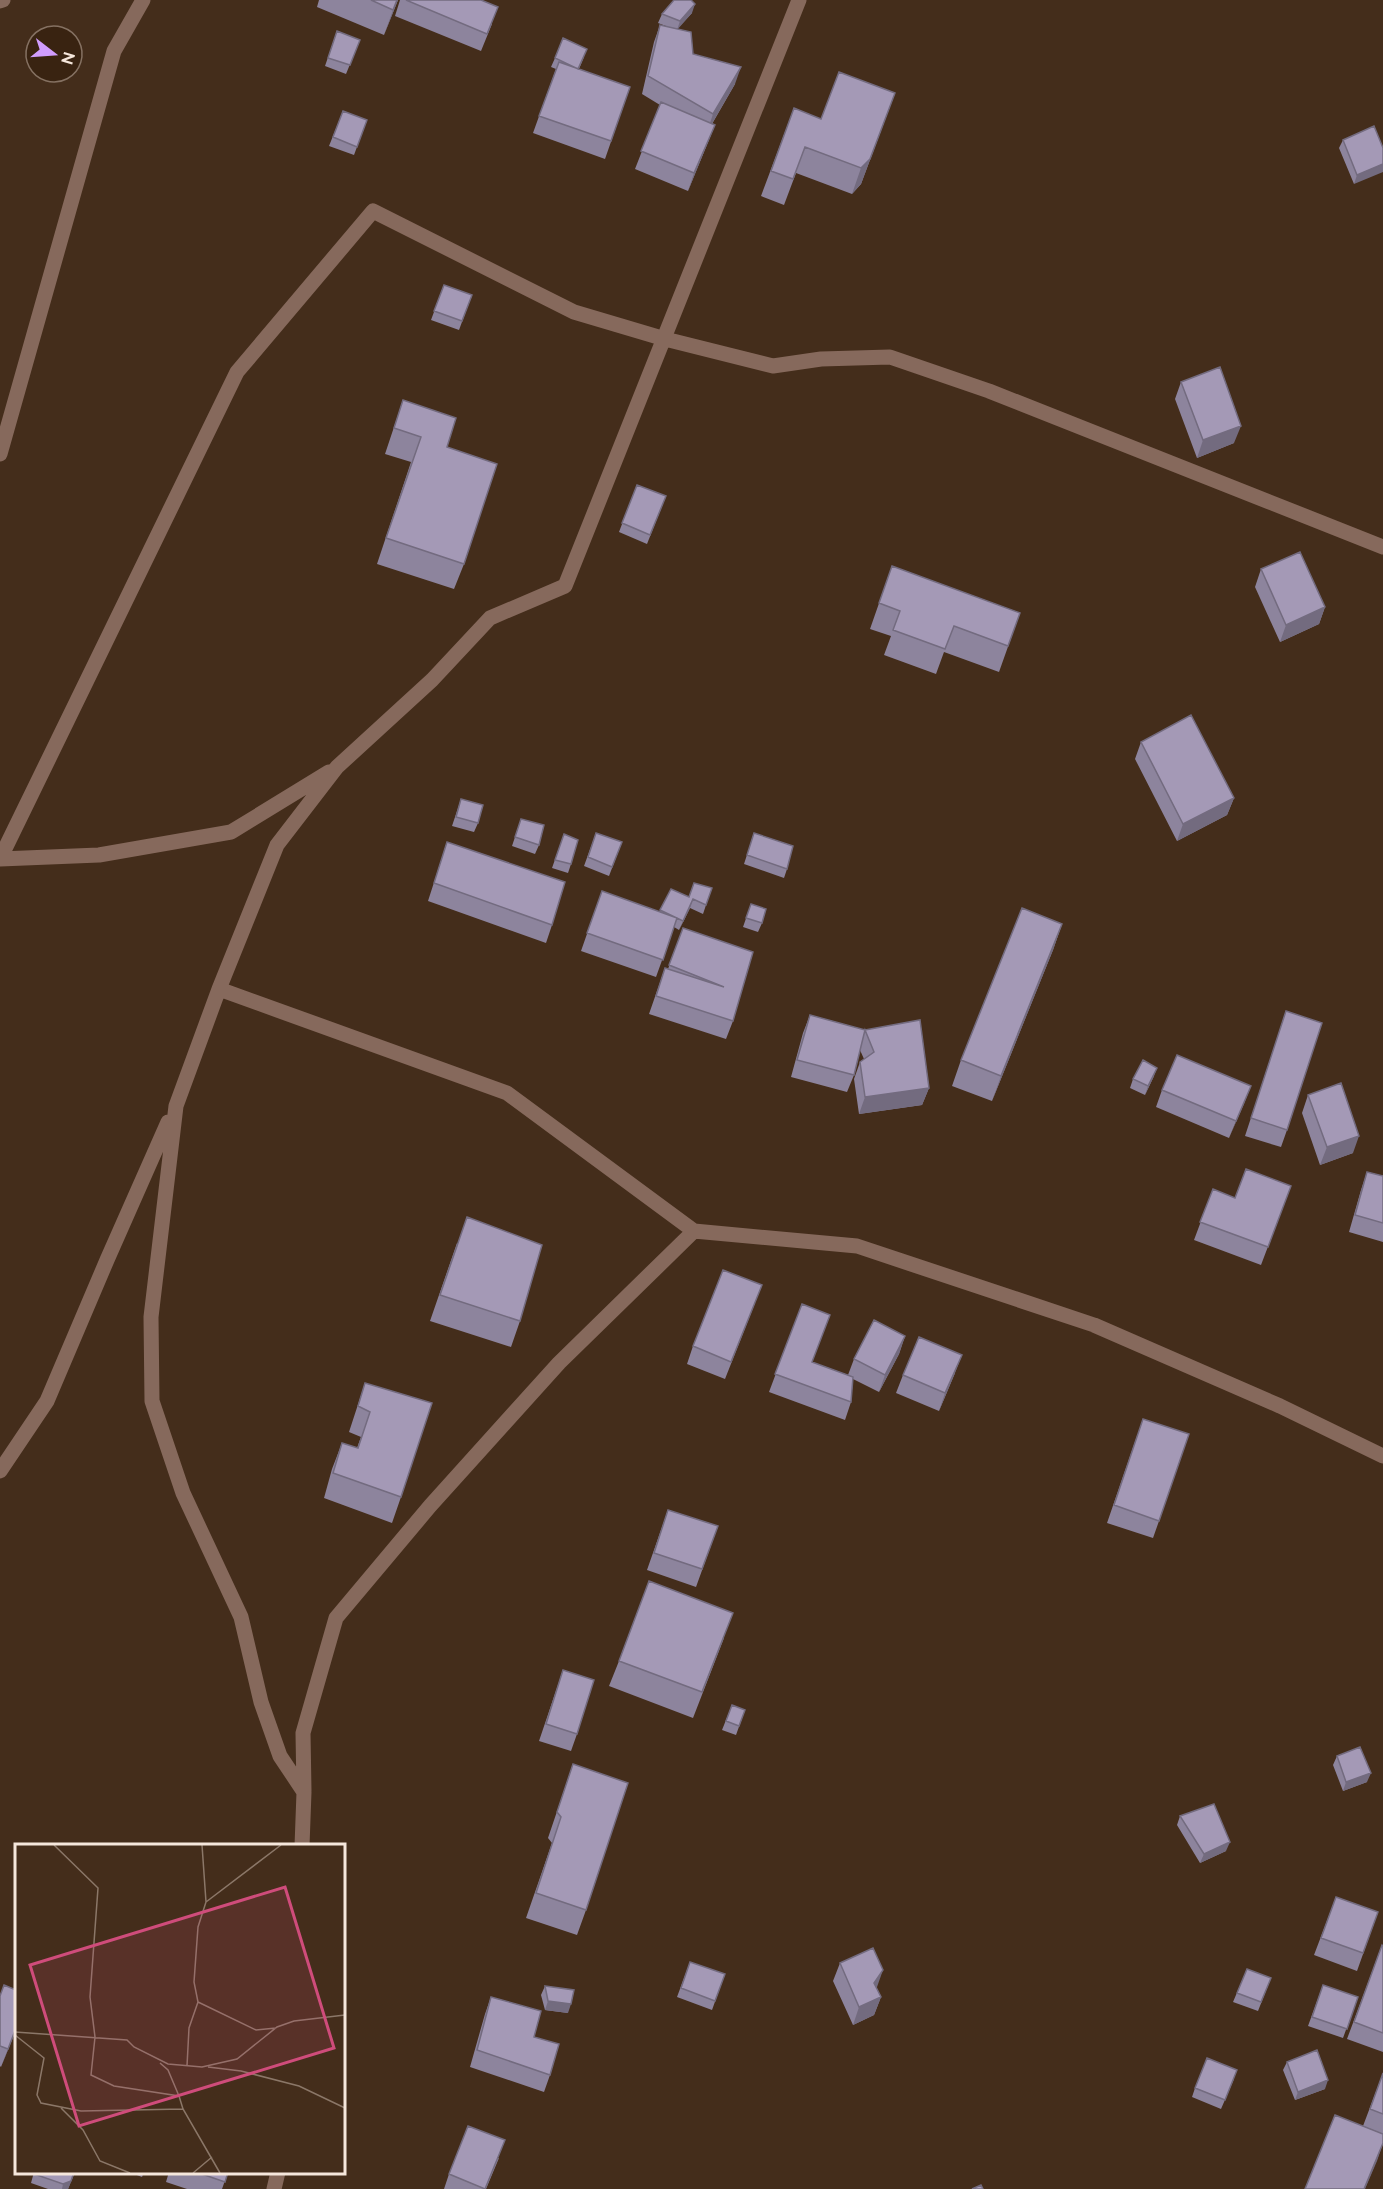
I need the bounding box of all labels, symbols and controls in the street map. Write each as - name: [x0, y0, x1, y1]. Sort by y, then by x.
- north arrow: [24, 24, 84, 84]
- text: N: [57, 50, 79, 67]
- inset map: [15, 1844, 345, 2174]

